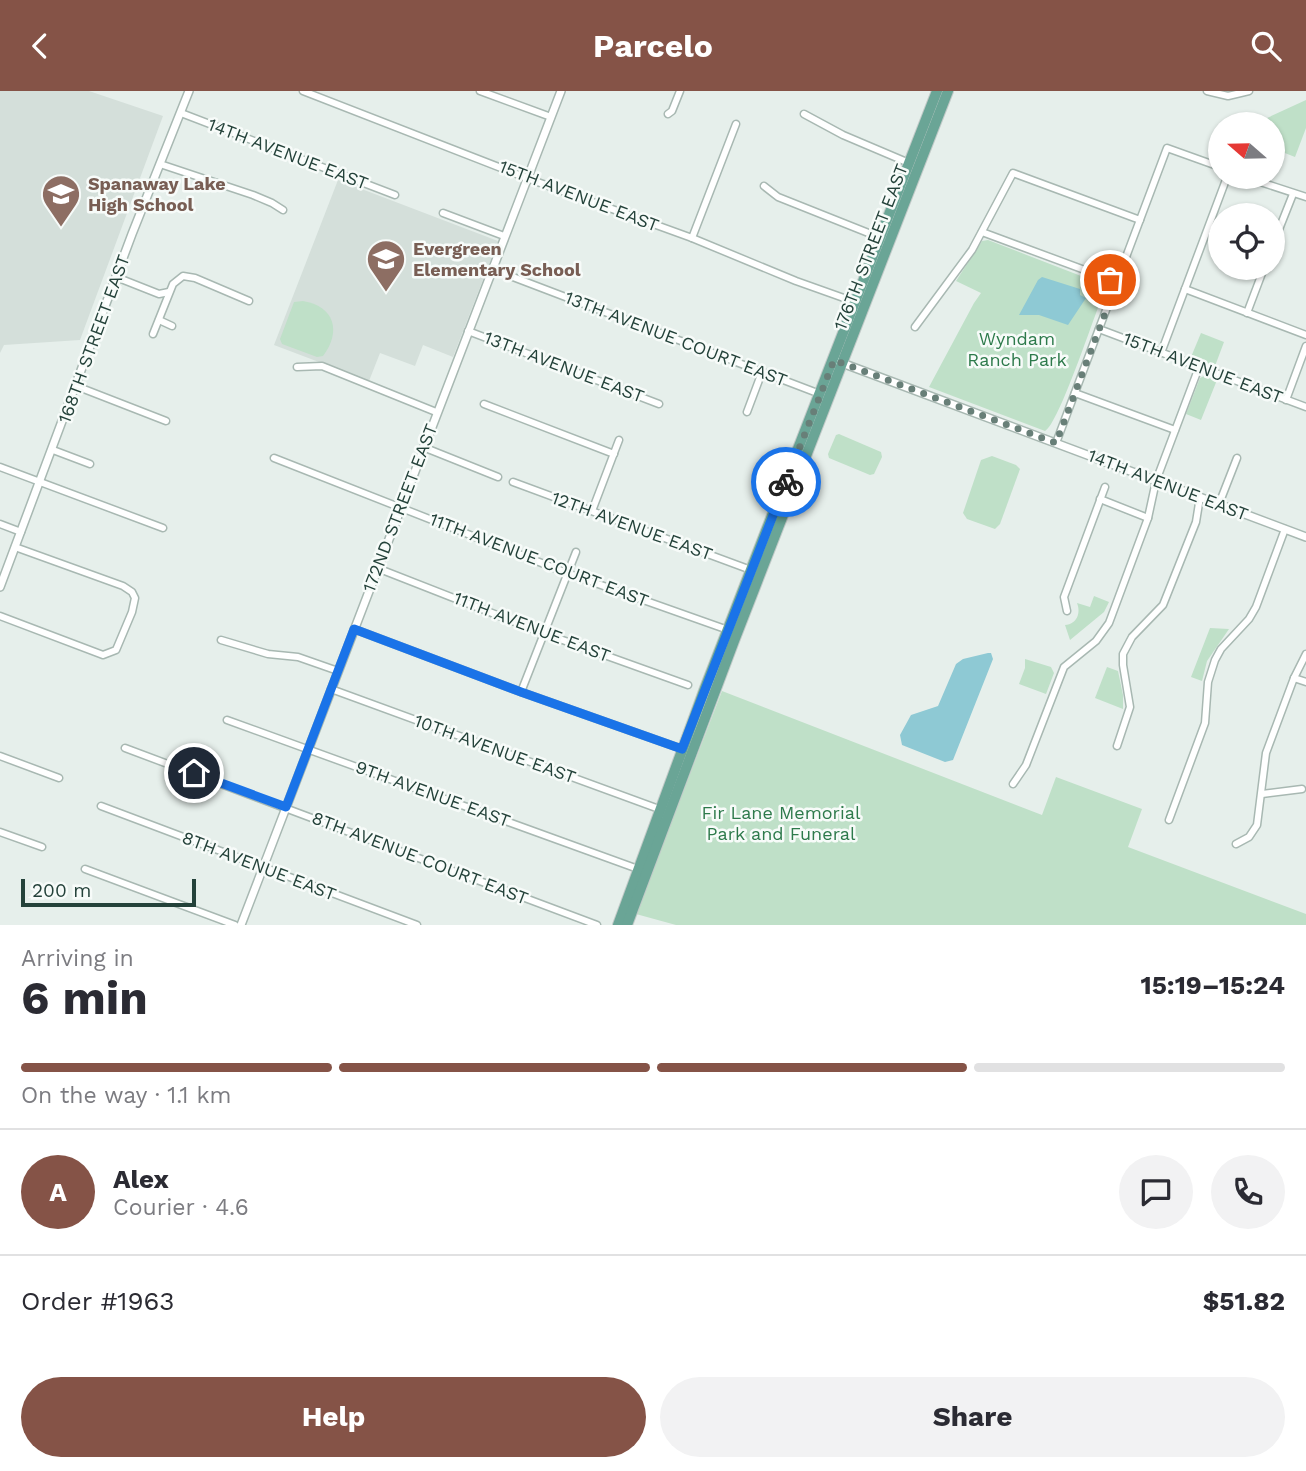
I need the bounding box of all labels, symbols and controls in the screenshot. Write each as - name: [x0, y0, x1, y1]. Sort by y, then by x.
- icon: back: [21, 27, 59, 65]
- text: Parcelo: [593, 27, 713, 65]
- icon: search: [1247, 27, 1285, 65]
- north arrow: [1208, 112, 1284, 189]
- map controls: [1208, 112, 1285, 280]
- street label: 14TH AVENUE EAST: [205, 113, 371, 194]
- street label: 15TH AVENUE EAST: [496, 155, 662, 236]
- street label: 176TH STREET EAST: [829, 161, 912, 333]
- school or university icon: Spanaway Lake High School: [40, 173, 82, 228]
- place label: Spanaway Lake High School: [88, 173, 226, 215]
- button: locate: [1208, 203, 1285, 280]
- school or university icon: Evergreen Elementary School: [365, 238, 407, 293]
- place label: Evergreen Elementary School: [413, 238, 581, 280]
- pin: [1080, 250, 1140, 310]
- street label: 168TH STREET EAST: [53, 252, 134, 426]
- icon: bag: [1091, 261, 1129, 299]
- street label: 13TH AVENUE COURT EAST: [562, 286, 790, 391]
- street label: 13TH AVENUE EAST: [481, 326, 647, 407]
- street label: 15TH AVENUE EAST: [1120, 327, 1286, 408]
- park label: Wyndam Ranch Park: [967, 328, 1067, 370]
- street label: 172ND STREET EAST: [358, 421, 441, 595]
- street label: 14TH AVENUE EAST: [1085, 444, 1251, 525]
- courier: [751, 447, 821, 517]
- icon: bike: [767, 463, 805, 501]
- street label: 12TH AVENUE EAST: [549, 487, 716, 564]
- street label: 11TH AVENUE COURT EAST: [427, 508, 652, 611]
- street label: 11TH AVENUE EAST: [451, 587, 614, 666]
- street label: 10TH AVENUE EAST: [412, 710, 579, 788]
- pin: [164, 743, 224, 803]
- icon: home: [175, 754, 213, 792]
- street label: 9TH AVENUE EAST: [353, 756, 513, 831]
- park label: Fir Lane Memorial Park and Funeral: [702, 802, 861, 844]
- street label: 8TH AVENUE COURT EAST: [309, 807, 531, 909]
- street label: 8TH AVENUE EAST: [179, 826, 339, 905]
- scale bar: [21, 876, 196, 908]
- text: 200 m: [32, 879, 91, 902]
- text: Arriving in: [21, 945, 134, 972]
- text: 15:19–15:24: [1140, 970, 1285, 1000]
- text: 6 min: [21, 971, 148, 1025]
- text: On the way · 1.1 km: [21, 1082, 231, 1109]
- button: chat: [1119, 1155, 1193, 1229]
- button: phone: [1211, 1155, 1285, 1229]
- text: Alex: [113, 1164, 169, 1194]
- text: A: [49, 1177, 67, 1207]
- text: Courier · 4.6: [113, 1194, 249, 1221]
- text: Order #1963: [21, 1286, 174, 1316]
- text: $51.82: [1203, 1286, 1285, 1316]
- button: Help: [21, 1377, 646, 1457]
- button: Share: [660, 1377, 1285, 1457]

